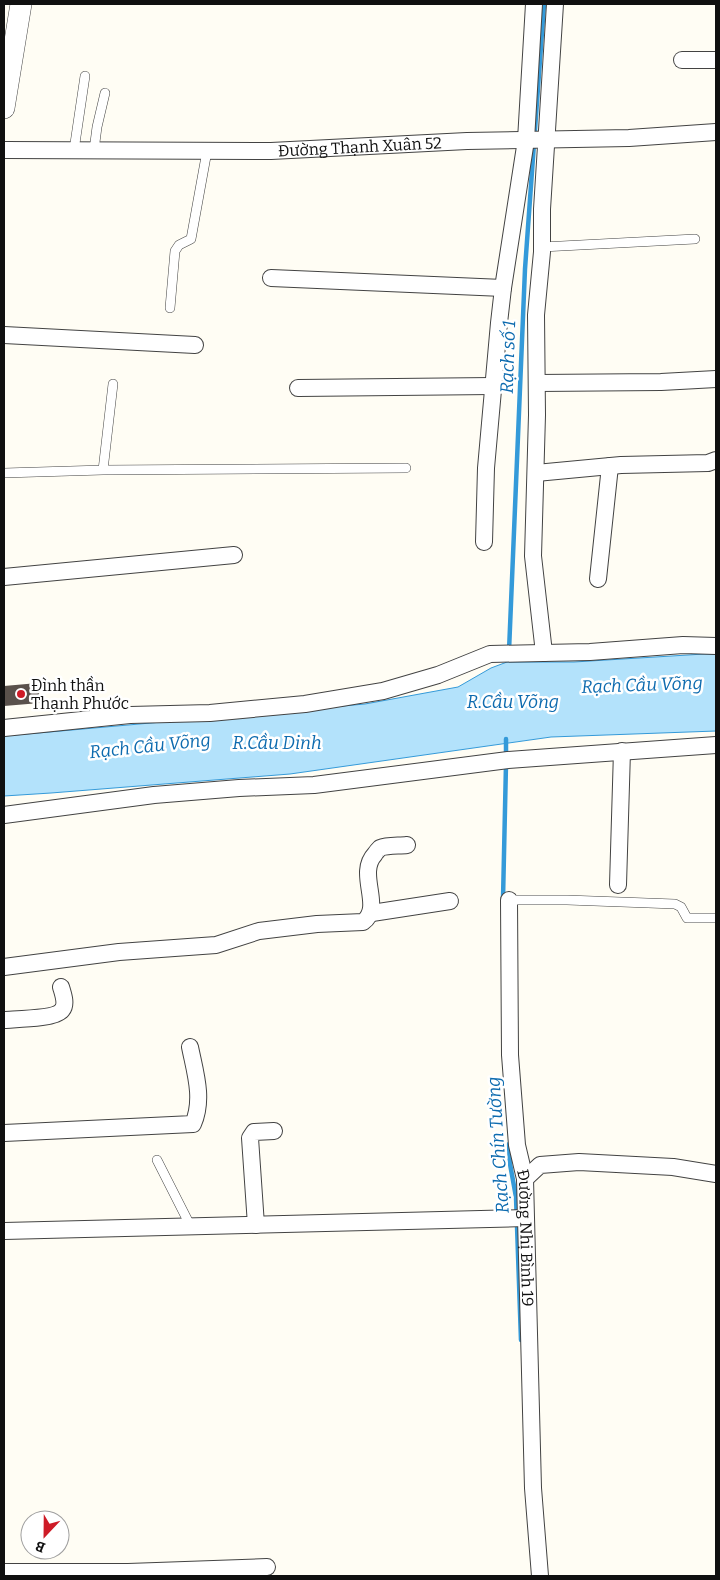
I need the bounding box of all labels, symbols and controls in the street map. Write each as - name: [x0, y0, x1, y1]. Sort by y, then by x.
- street label: Đường Thạnh Xuân 52: [278, 133, 442, 161]
- water label: Rạch số 1: [496, 320, 520, 394]
- water label: Rạch Cầu Võng: [581, 672, 703, 698]
- place label: Đình thần Thạnh Phước: [31, 675, 129, 713]
- marker: Đình thần Thạnh Phước: [15, 688, 27, 700]
- water label: R.Cầu Võng: [467, 691, 559, 713]
- water label: Rạch Cầu Võng: [88, 729, 212, 763]
- water label: R.Cầu Dinh: [232, 732, 322, 754]
- water label: Rạch Chín Tường: [482, 1076, 514, 1214]
- street label: Đường Nhị Bình 19: [513, 1167, 537, 1307]
- north arrow: [20, 1510, 70, 1560]
- text: B: [33, 1537, 48, 1556]

